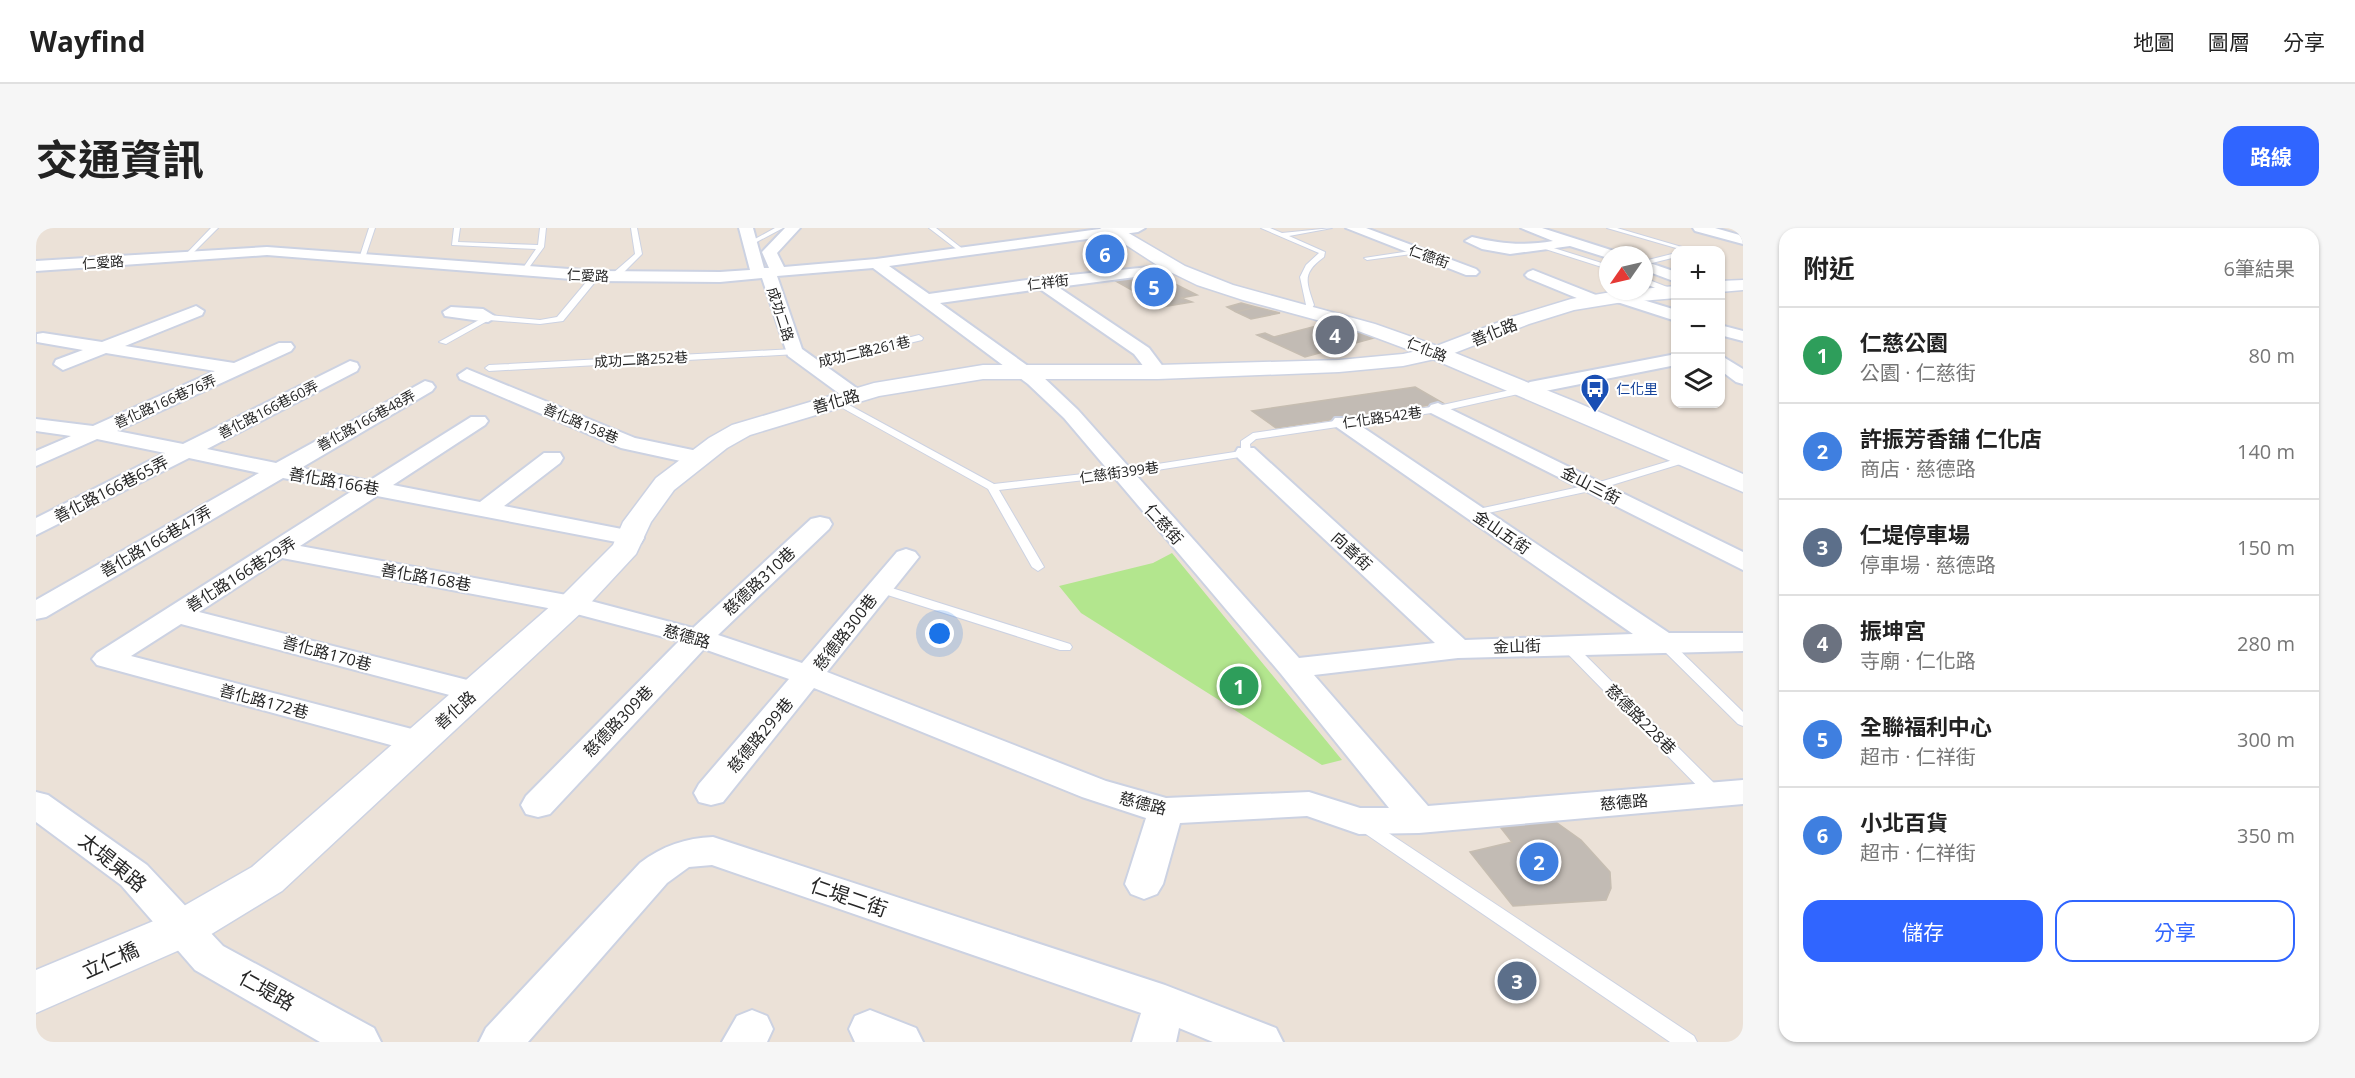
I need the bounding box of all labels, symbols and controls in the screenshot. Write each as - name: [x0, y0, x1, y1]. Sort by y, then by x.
- text: Wayfind: [30, 22, 145, 60]
- text: 地圖: [2133, 28, 2175, 56]
- text: 圖層: [2208, 28, 2250, 56]
- text: 分享: [2283, 28, 2325, 56]
- button: 路線: [2223, 126, 2319, 186]
- text: 交通資訊: [36, 130, 204, 187]
- pin: 6: [1086, 231, 1124, 276]
- street label: 仁德街: [1406, 240, 1452, 272]
- north arrow: [1599, 246, 1653, 300]
- map controls: [1671, 246, 1725, 408]
- button: +: [1671, 246, 1725, 300]
- text: 附近: [1803, 250, 1855, 286]
- street label: 仁愛路: [81, 251, 125, 273]
- text: 6筆結果: [2224, 255, 2295, 282]
- pin: 5: [1134, 264, 1174, 310]
- street label: 仁愛路: [567, 265, 609, 285]
- street label: 仁祥街: [1026, 270, 1070, 294]
- street label: 成功二路: [763, 284, 799, 344]
- button: −: [1671, 300, 1725, 354]
- pin: 4: [1316, 312, 1354, 358]
- street label: 善化路: [1468, 313, 1520, 351]
- text: 仁慈公園: [1860, 327, 1948, 357]
- street label: 成功二路261巷: [816, 331, 912, 371]
- street label: 仁化路: [1404, 333, 1450, 365]
- text: 1: [1817, 342, 1828, 369]
- text: 80 m: [2248, 342, 2295, 369]
- street label: 成功二路252巷: [594, 347, 688, 371]
- button: layers: [1671, 354, 1725, 408]
- text: 公園 · 仁慈街: [1860, 359, 1976, 386]
- street label: 善化路166巷76弄: [111, 370, 219, 432]
- bus stop icon: 仁化里: [1579, 372, 1611, 414]
- street label: 善化路166巷60弄: [215, 376, 321, 442]
- place label: 仁化里: [1616, 379, 1658, 398]
- street label: 善化路: [810, 384, 862, 418]
- street label: 善化路166巷48弄: [313, 385, 419, 455]
- street label: 善化路158巷: [540, 399, 622, 447]
- street label: 仁化路542巷: [1341, 402, 1423, 432]
- text: 許振芳香舖 仁化店: [1860, 423, 2042, 453]
- text: 2: [1817, 438, 1828, 465]
- text: 140 m: [2237, 438, 2295, 465]
- street label: 善化路166巷65弄: [50, 451, 172, 527]
- text: 商店 · 慈德路: [1860, 455, 1976, 482]
- street label: 仁慈街399巷: [1078, 457, 1160, 487]
- street label: 金山三街: [1557, 461, 1625, 509]
- street label: 善化路166巷: [287, 462, 381, 500]
- street label: 仁慈街: [1140, 499, 1188, 549]
- street label: 善化路166巷47弄: [96, 500, 216, 582]
- street label: 金山五街: [1469, 505, 1535, 559]
- text: 仁堤停車場: [1860, 519, 1970, 549]
- street label: 向善街: [1327, 527, 1377, 575]
- street label: 善化路166巷29弄: [182, 531, 300, 617]
- text: 3: [1817, 534, 1828, 561]
- text: 150 m: [2237, 534, 2295, 561]
- street label: 慈德路310巷: [718, 542, 800, 620]
- text: 停車場 · 慈德路: [1860, 551, 1996, 578]
- street label: 善化路168巷: [379, 558, 473, 596]
- street label: 慈德路300巷: [808, 589, 882, 675]
- text: 振坤宮: [1860, 615, 1926, 645]
- street label: 慈德路: [661, 619, 713, 653]
- your location: [925, 619, 954, 648]
- text: 4: [1817, 630, 1828, 657]
- text: 280 m: [2237, 630, 2295, 657]
- street label: 善化路170巷: [280, 631, 374, 675]
- street label: 金山街: [1493, 634, 1541, 658]
- text: 寺廟 · 仁化路: [1860, 647, 1976, 674]
- pin: 1: [1220, 664, 1258, 708]
- street label: 善化路172巷: [217, 679, 311, 723]
- street label: 慈德路228巷: [1601, 679, 1681, 759]
- street label: 慈德路309巷: [578, 680, 658, 762]
- street label: 善化路: [430, 686, 480, 734]
- street label: 慈德路299巷: [722, 693, 798, 777]
- text: 全聯福利中心: [1860, 711, 1992, 741]
- text: 5: [1817, 726, 1828, 753]
- text: 300 m: [2237, 726, 2295, 753]
- text: 超市 · 仁祥街: [1860, 743, 1976, 770]
- street label: 慈德路: [1117, 787, 1169, 819]
- street label: 慈德路: [1599, 789, 1649, 815]
- text: 小北百貨: [1860, 807, 1948, 837]
- text: 6: [1817, 822, 1828, 849]
- text: 350 m: [2237, 822, 2295, 849]
- street label: 太堤東路: [73, 826, 153, 898]
- text: 超市 · 仁祥街: [1860, 839, 1976, 866]
- pin: 2: [1520, 840, 1558, 884]
- street label: 仁堤二街: [807, 871, 891, 923]
- button: 儲存: [1803, 900, 2043, 962]
- button: 分享: [2055, 900, 2295, 962]
- street label: 立仁橋: [77, 935, 143, 985]
- pin: 3: [1498, 958, 1536, 1004]
- street label: 仁堤路: [234, 964, 300, 1016]

